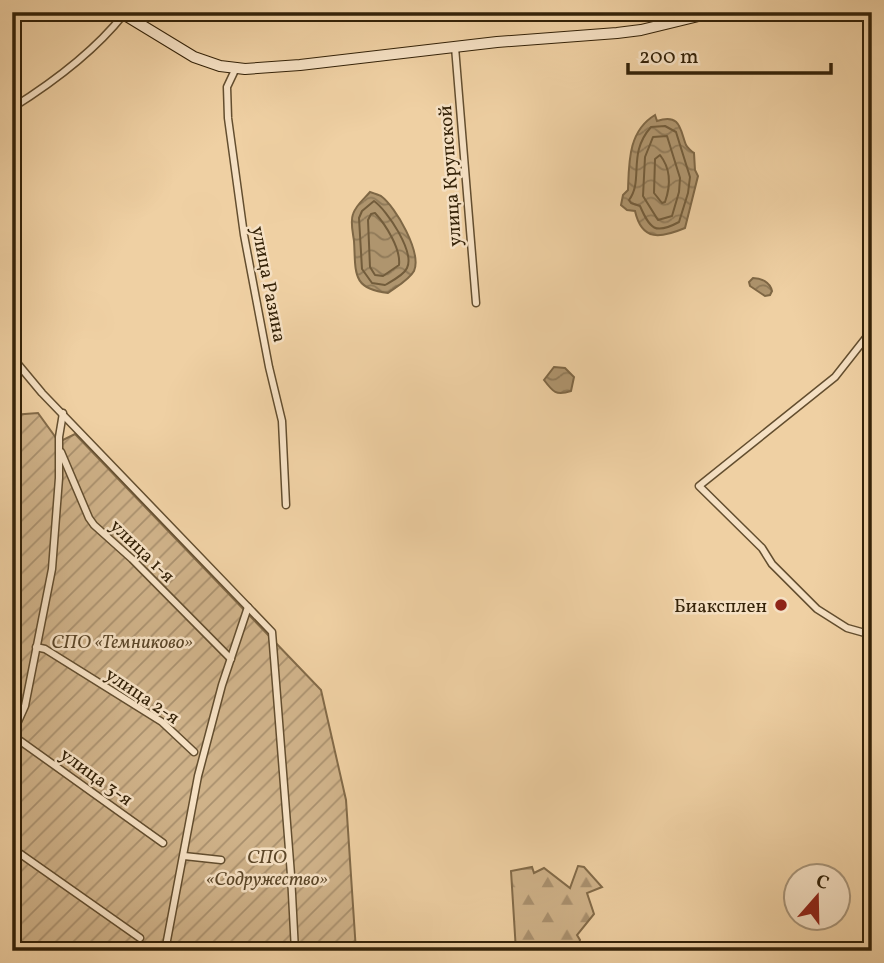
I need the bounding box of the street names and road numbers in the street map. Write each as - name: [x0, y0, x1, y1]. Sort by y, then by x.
- street label: улица Крупской: [433, 104, 469, 247]
- street label: улица Разина: [244, 224, 292, 345]
- street label: улица 1-я: [103, 514, 180, 589]
- street label: улица 2-я: [99, 662, 184, 731]
- street label: улица 3-я: [54, 742, 138, 813]

